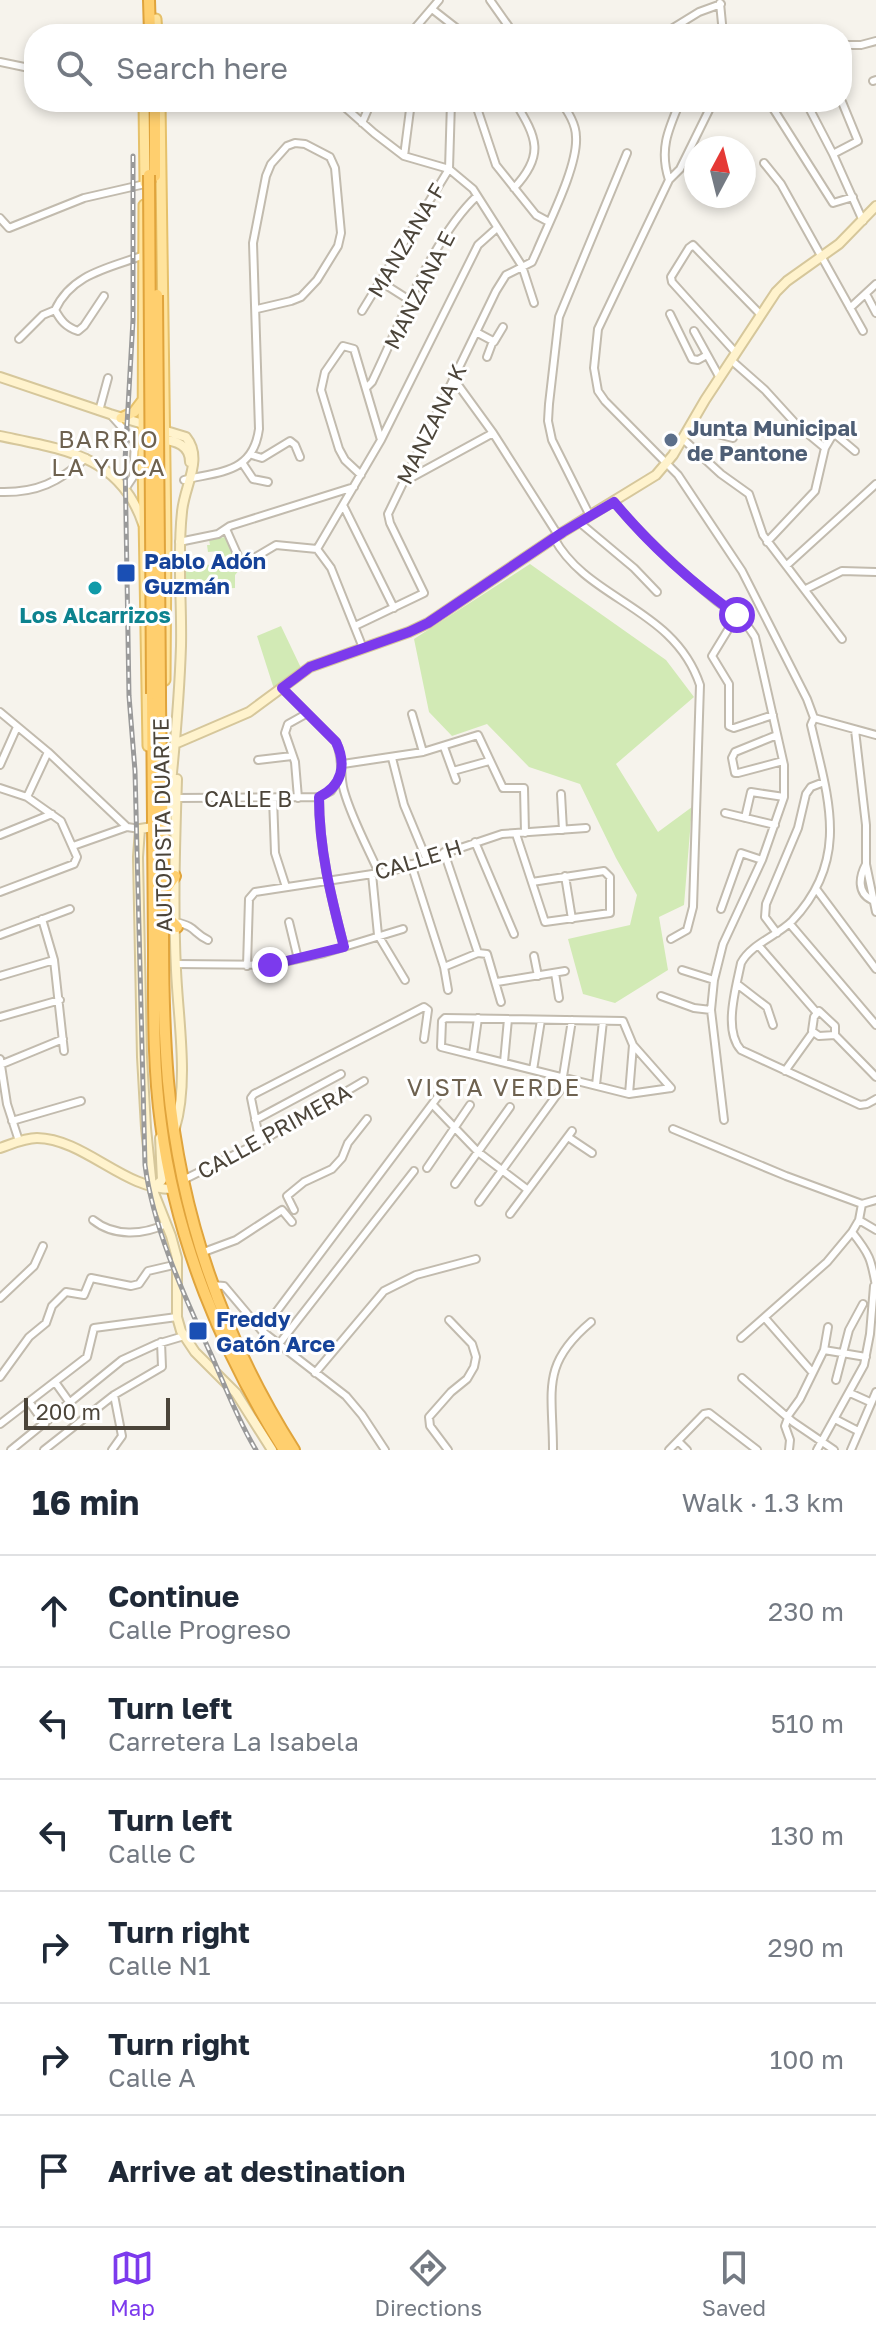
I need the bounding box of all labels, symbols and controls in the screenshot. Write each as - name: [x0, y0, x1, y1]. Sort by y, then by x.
- search box: [24, 24, 852, 112]
- icon: search: [52, 46, 96, 90]
- text: Search here: [116, 50, 288, 86]
- north arrow: [684, 136, 756, 208]
- street label: MANZANA F: [361, 178, 451, 302]
- street label: MANZANA E: [378, 227, 460, 353]
- street label: MANZANA K: [390, 359, 472, 489]
- place label: Junta Municipal de Pantone: [687, 414, 857, 466]
- district label: BARRIO LA YUCA: [51, 424, 167, 481]
- marker: Junta Municipal de Pantone: [662, 431, 680, 449]
- place label: Pablo Adón Guzmán: [144, 547, 266, 599]
- marker: Pablo Adón Guzmán: [115, 562, 137, 584]
- marker: Los Alcarrizos: [86, 579, 104, 597]
- route start: [719, 597, 755, 633]
- place label: Los Alcarrizos: [19, 601, 171, 628]
- street label: AUTOPISTA DUARTE: [147, 718, 177, 932]
- street label: CALLE B: [204, 785, 292, 812]
- street label: CALLE H: [371, 833, 465, 885]
- route end: [252, 947, 288, 983]
- district label: VISTA VERDE: [407, 1072, 581, 1101]
- street label: CALLE PRIMERA: [192, 1077, 356, 1184]
- place label: Freddy Gatón Arce: [216, 1305, 335, 1357]
- marker: Freddy Gatón Arce: [187, 1320, 209, 1342]
- scale bar: [24, 1394, 170, 1430]
- text: 200 m: [36, 1398, 101, 1425]
- text: 16 min: [32, 1482, 139, 1522]
- text: Walk · 1.3 km: [682, 1487, 844, 1518]
- text: Continue: [108, 1578, 239, 1614]
- icon: ahead: [32, 1589, 76, 1633]
- text: 230 m: [768, 1596, 844, 1627]
- text: Calle Progreso: [108, 1614, 291, 1645]
- text: Turn left: [108, 1690, 233, 1726]
- icon: left: [32, 1701, 76, 1745]
- text: 510 m: [771, 1708, 844, 1739]
- text: Carretera La Isabela: [108, 1726, 359, 1757]
- text: Turn left: [108, 1802, 233, 1838]
- icon: left: [32, 1813, 76, 1857]
- text: 130 m: [771, 1820, 844, 1851]
- text: Calle C: [108, 1838, 196, 1869]
- text: Turn right: [108, 1914, 250, 1950]
- icon: right: [32, 1925, 76, 1969]
- text: 290 m: [768, 1932, 844, 1963]
- text: Calle N1: [108, 1950, 211, 1981]
- text: Turn right: [108, 2026, 250, 2062]
- icon: right: [32, 2037, 76, 2081]
- text: 100 m: [770, 2044, 844, 2075]
- text: Calle A: [108, 2062, 196, 2093]
- icon: arrive: [32, 2149, 76, 2193]
- text: Arrive at destination: [108, 2153, 405, 2189]
- tab: Map: [110, 2246, 155, 2321]
- tab: Directions: [375, 2246, 482, 2321]
- tab: Saved: [702, 2246, 766, 2321]

